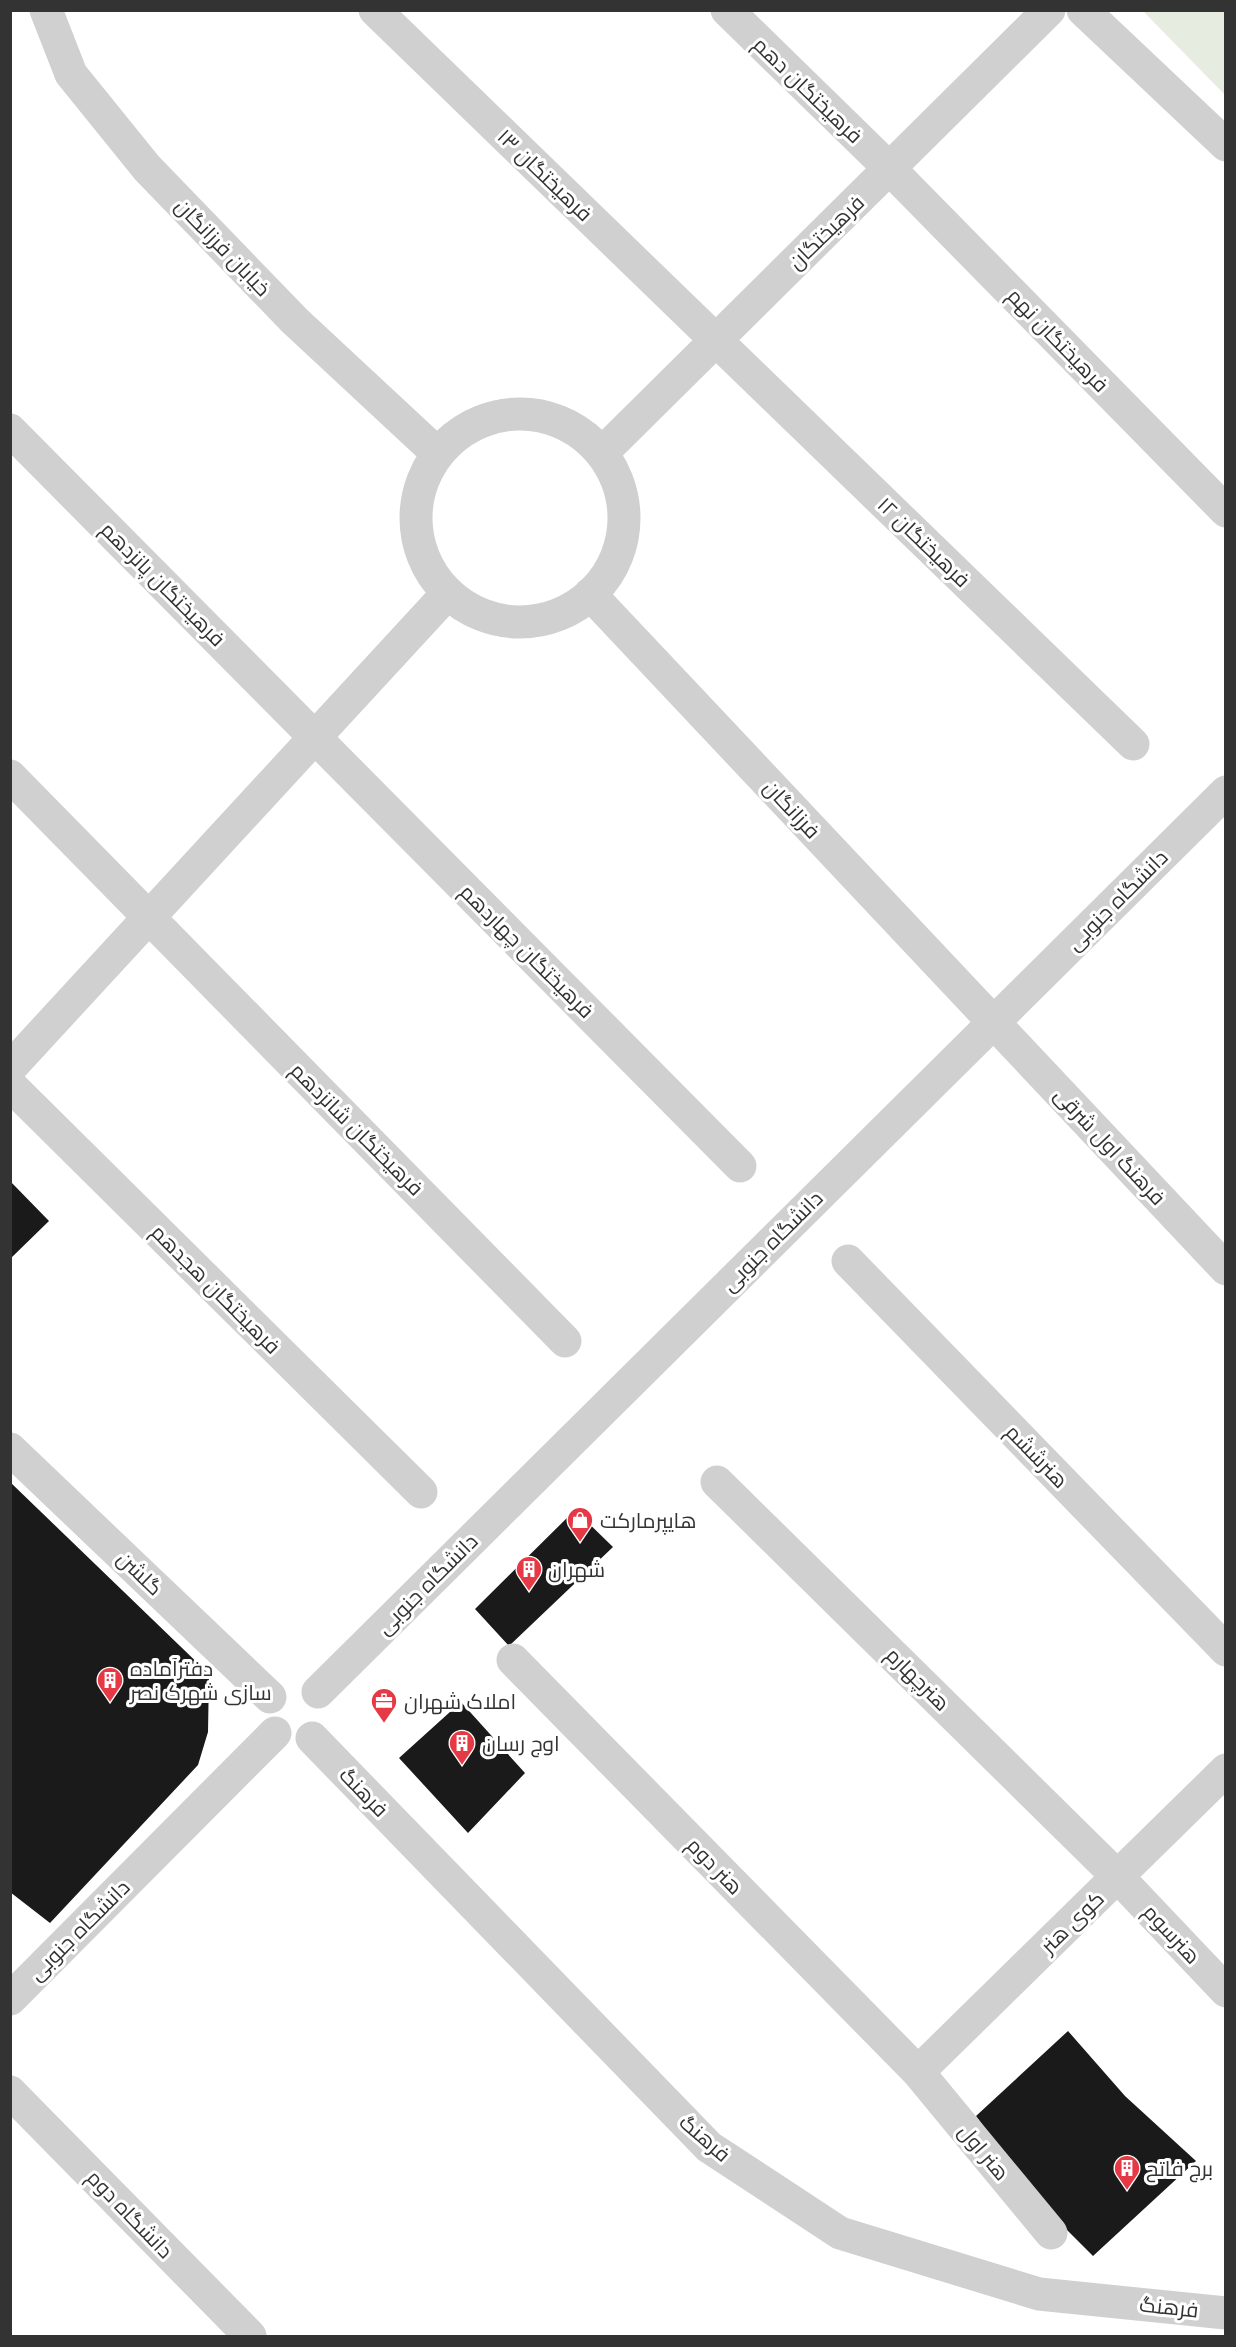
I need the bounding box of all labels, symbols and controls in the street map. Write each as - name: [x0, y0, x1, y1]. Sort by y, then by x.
- street label: فرهیختگان دهم: [747, 32, 868, 150]
- street label: فرهیختگان ۱۳: [492, 124, 598, 227]
- street label: فرهیختگان: [783, 190, 870, 275]
- street label: خیابان فرزانگان: [170, 193, 276, 302]
- street label: فرهیختگان نهم: [1001, 283, 1114, 398]
- street label: فرهیختگان ۱۲: [872, 492, 975, 593]
- street label: فرهیختگان پانزدهم: [94, 517, 230, 653]
- street label: فرزانگان: [758, 775, 825, 844]
- street label: دانشگاه جنوبی: [1061, 844, 1173, 956]
- street label: فرهیختگان چهاردهم: [453, 879, 599, 1025]
- street label: فرهیختگان شانزدهم: [284, 1057, 429, 1202]
- street label: فرهنگ اول شرقی: [1049, 1082, 1171, 1211]
- street label: دانشگاه جنوبی: [716, 1185, 828, 1297]
- street label: فرهیختگان هجدهم: [145, 1219, 286, 1360]
- street label: هنرششم: [999, 1419, 1073, 1494]
- shop icon: هایپرمارکت: [565, 1505, 595, 1543]
- place label: هایپرمارکت: [600, 1508, 696, 1535]
- street label: دانشگاه جنوبی: [371, 1528, 483, 1640]
- street label: گلشن: [112, 1546, 168, 1601]
- building icon: شهران: [514, 1554, 544, 1592]
- place label: شهران: [548, 1557, 605, 1583]
- street label: هنرچهارم: [880, 1642, 955, 1717]
- place label: دفترآماده سازی شهرک نصر: [129, 1656, 272, 1706]
- building icon: دفترآماده سازی شهرک نصر: [95, 1665, 125, 1703]
- office icon: املاک شهران: [369, 1686, 399, 1724]
- place label: املاک شهران: [404, 1689, 516, 1715]
- building icon: اوج رسان: [447, 1728, 477, 1766]
- place label: اوج رسان: [482, 1731, 560, 1758]
- street label: فرهنگ: [334, 1762, 394, 1822]
- street label: هنر دوم: [681, 1832, 748, 1901]
- street label: دانشگاه جنوبی: [23, 1874, 135, 1986]
- street label: کوی هنر: [1034, 1886, 1110, 1960]
- street label: هنرسوم: [1137, 1899, 1206, 1970]
- street label: فرهنگ: [674, 2109, 736, 2167]
- street label: هنر اول: [953, 2119, 1015, 2186]
- building icon: برج فاتح: [1112, 2153, 1142, 2191]
- place label: برج فاتح: [1146, 2156, 1213, 2183]
- street label: دانشگاه دوم: [80, 2165, 178, 2265]
- street label: فرهنگ: [1138, 2291, 1200, 2323]

